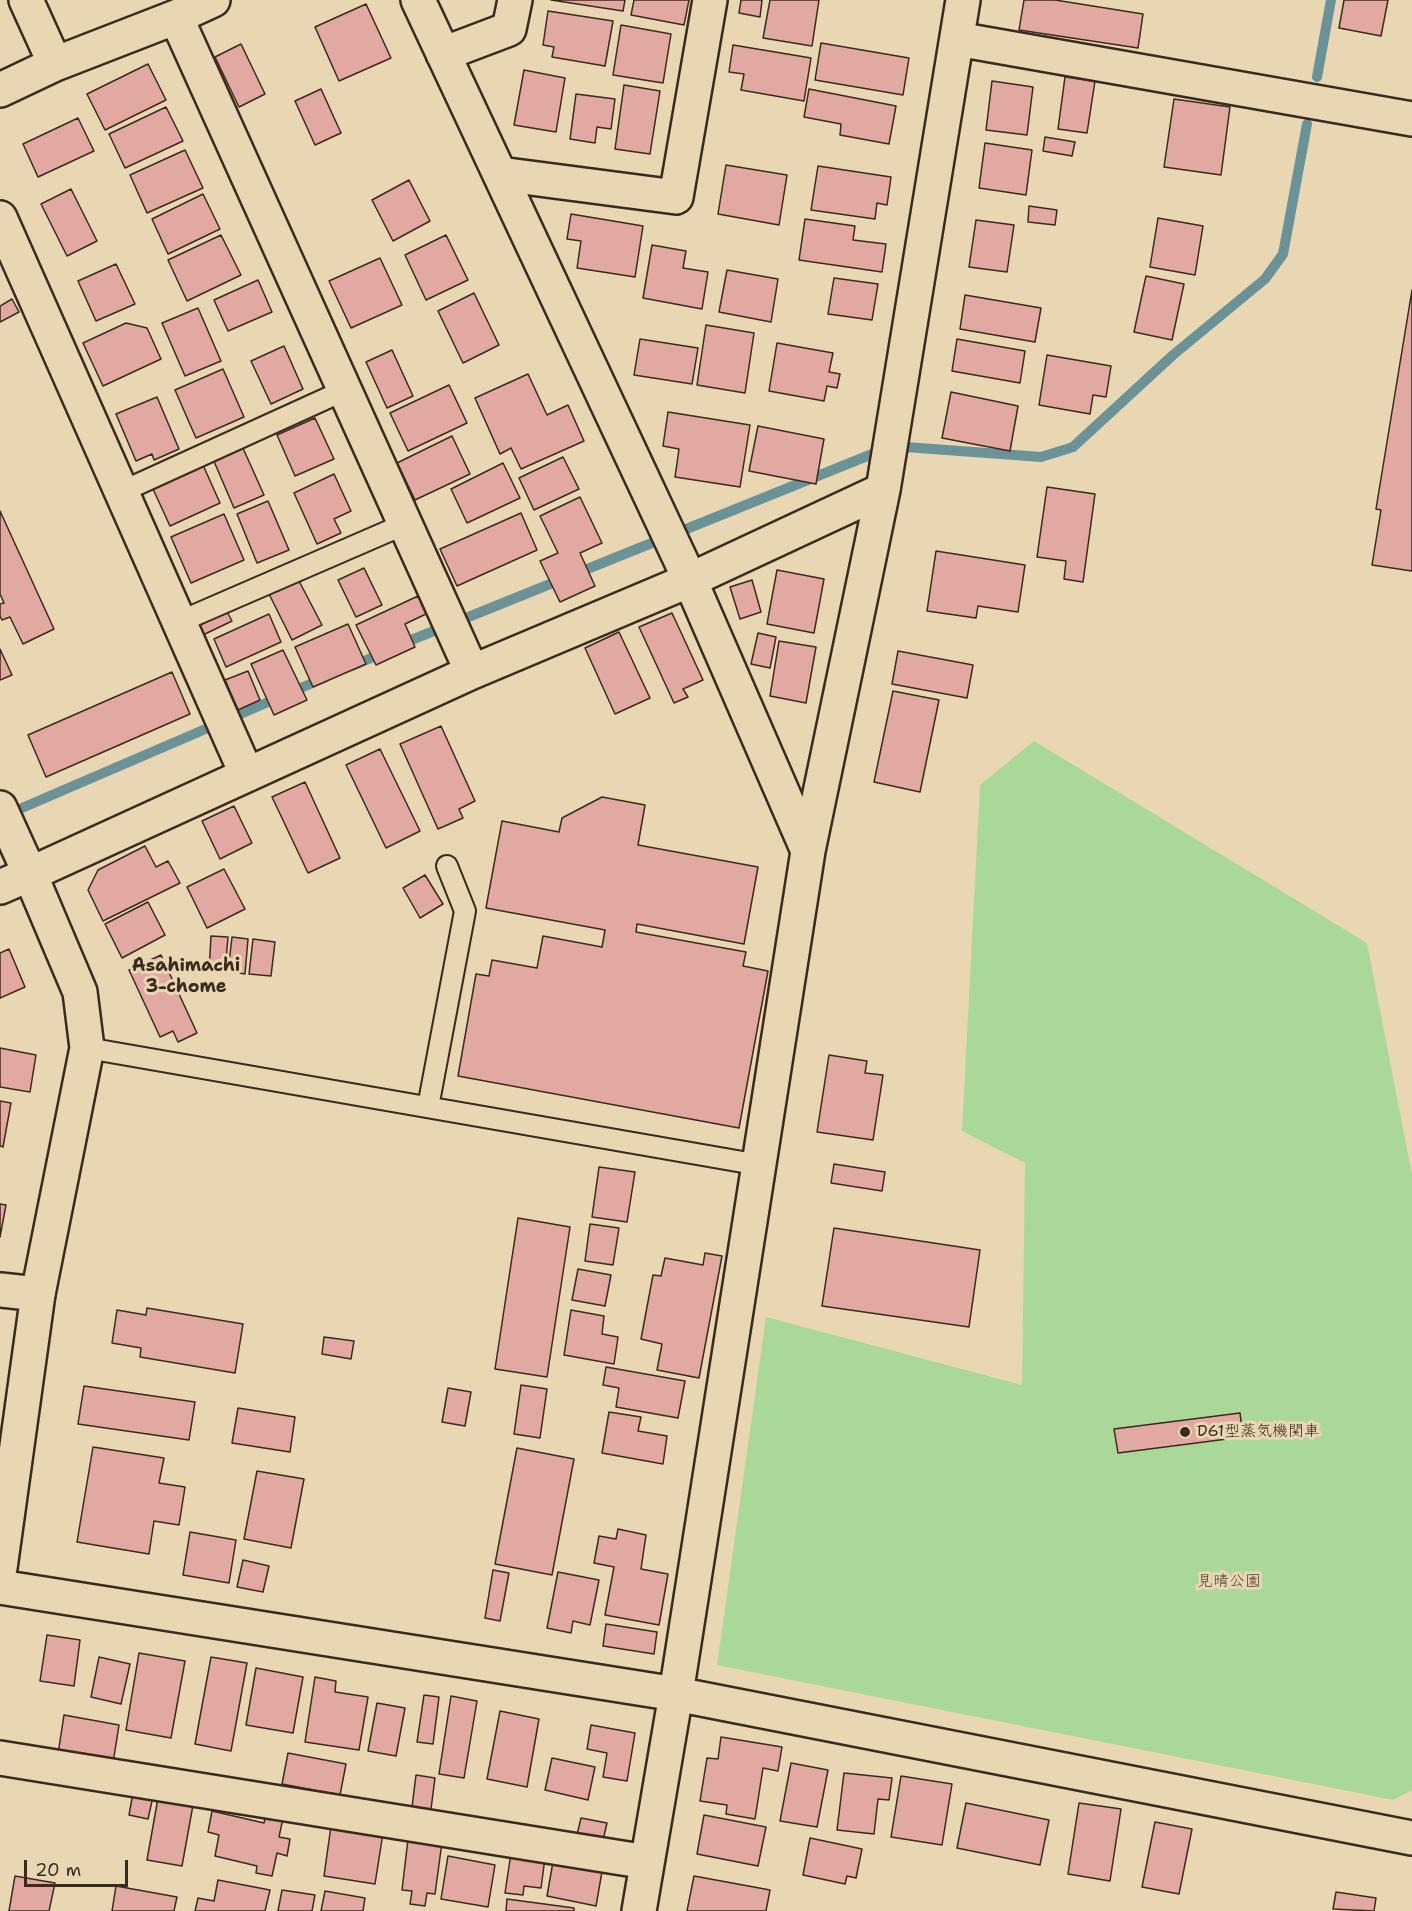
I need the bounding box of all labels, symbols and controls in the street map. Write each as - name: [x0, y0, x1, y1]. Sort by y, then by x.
- district label: Asahimachi 3-chome: [132, 955, 240, 998]
- place label: D61型蒸気機関車: [1197, 1422, 1320, 1442]
- marker: D61型蒸気機関車: [1178, 1425, 1192, 1439]
- park label: 見晴公園: [1197, 1572, 1261, 1592]
- scale bar: [27, 1848, 130, 1886]
- text: 20 m: [35, 1858, 81, 1882]

